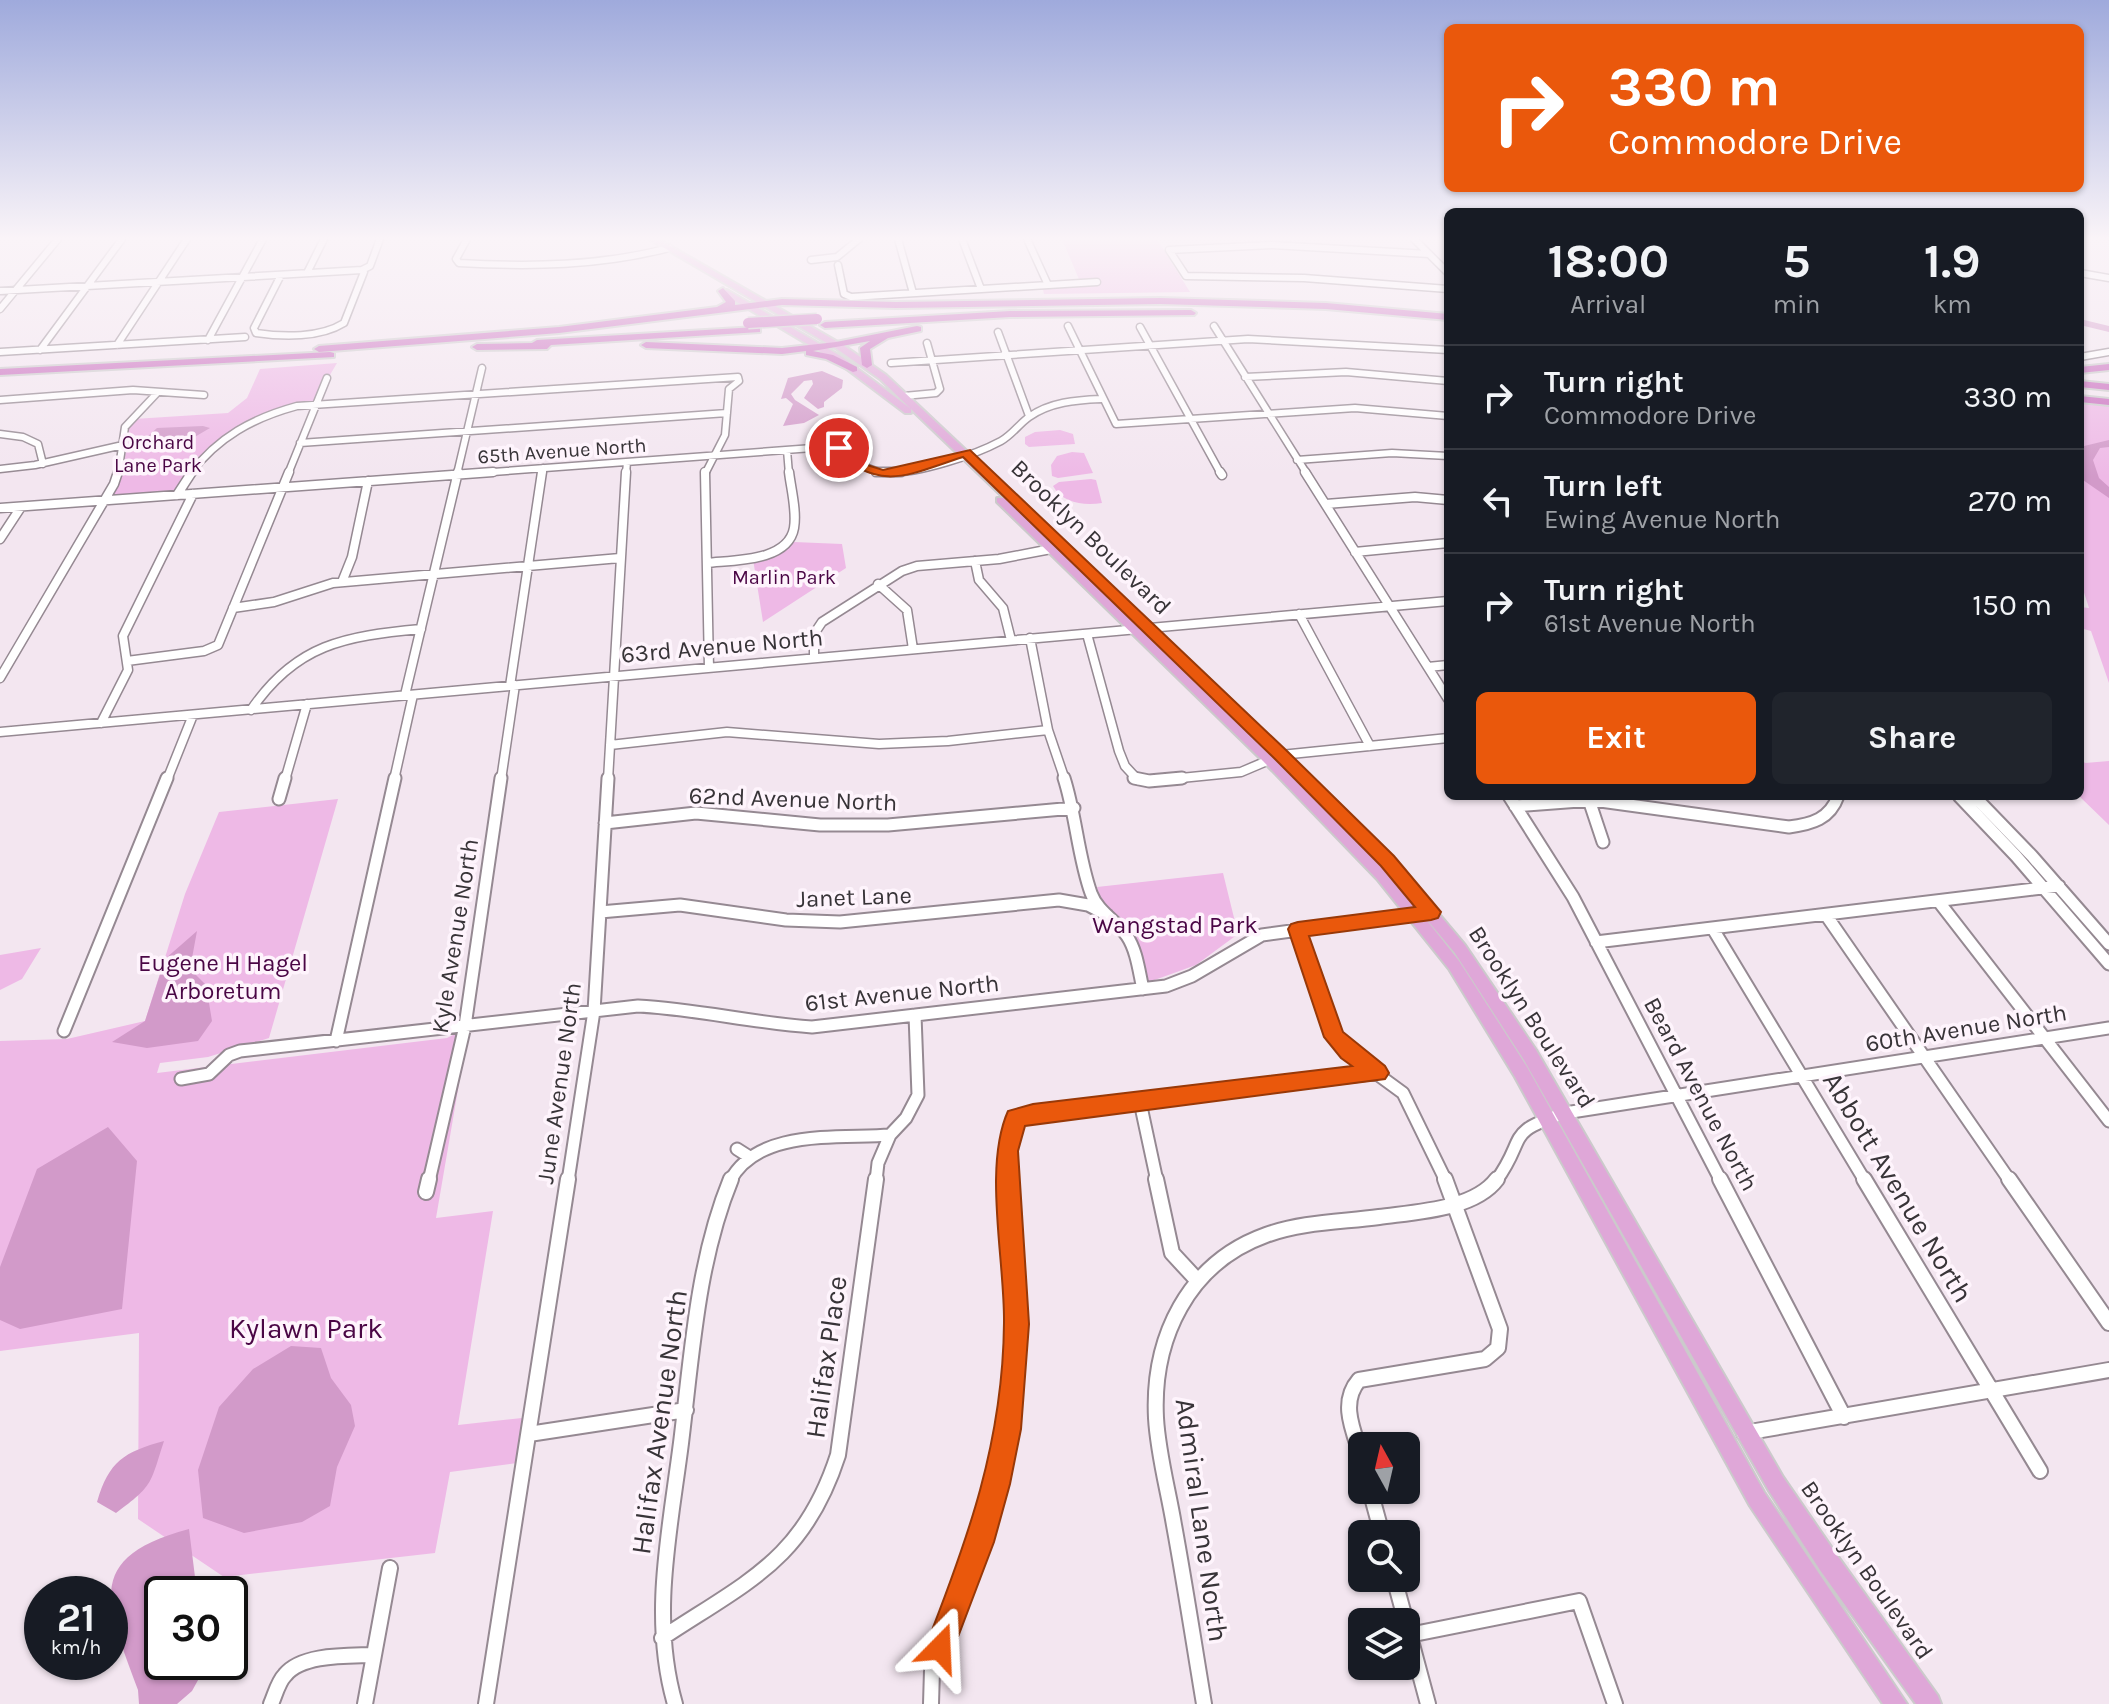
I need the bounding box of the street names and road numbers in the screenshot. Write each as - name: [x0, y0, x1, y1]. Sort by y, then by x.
- street label: 65th Avenue North: [477, 434, 647, 468]
- street label: Brooklyn Boulevard: [1005, 454, 1177, 620]
- street label: 63rd Avenue North: [620, 623, 824, 669]
- street label: 62nd Avenue North: [688, 781, 898, 817]
- street label: Kyle Avenue North: [426, 837, 484, 1035]
- street label: Janet Lane: [796, 881, 912, 913]
- street label: Brooklyn Boulevard: [1463, 921, 1601, 1113]
- street label: 61st Avenue North: [803, 969, 1001, 1017]
- street label: June Avenue North: [531, 980, 587, 1186]
- street label: Beard Avenue North: [1638, 992, 1764, 1196]
- street label: 60th Avenue North: [1863, 998, 2069, 1058]
- street label: Abbott Avenue North: [1816, 1066, 1980, 1308]
- street label: Halifax Place: [798, 1274, 854, 1440]
- street label: Halifax Avenue North: [624, 1287, 694, 1557]
- street label: Admiral Lane North: [1169, 1396, 1235, 1644]
- street label: Brooklyn Boulevard: [1795, 1475, 1939, 1665]

